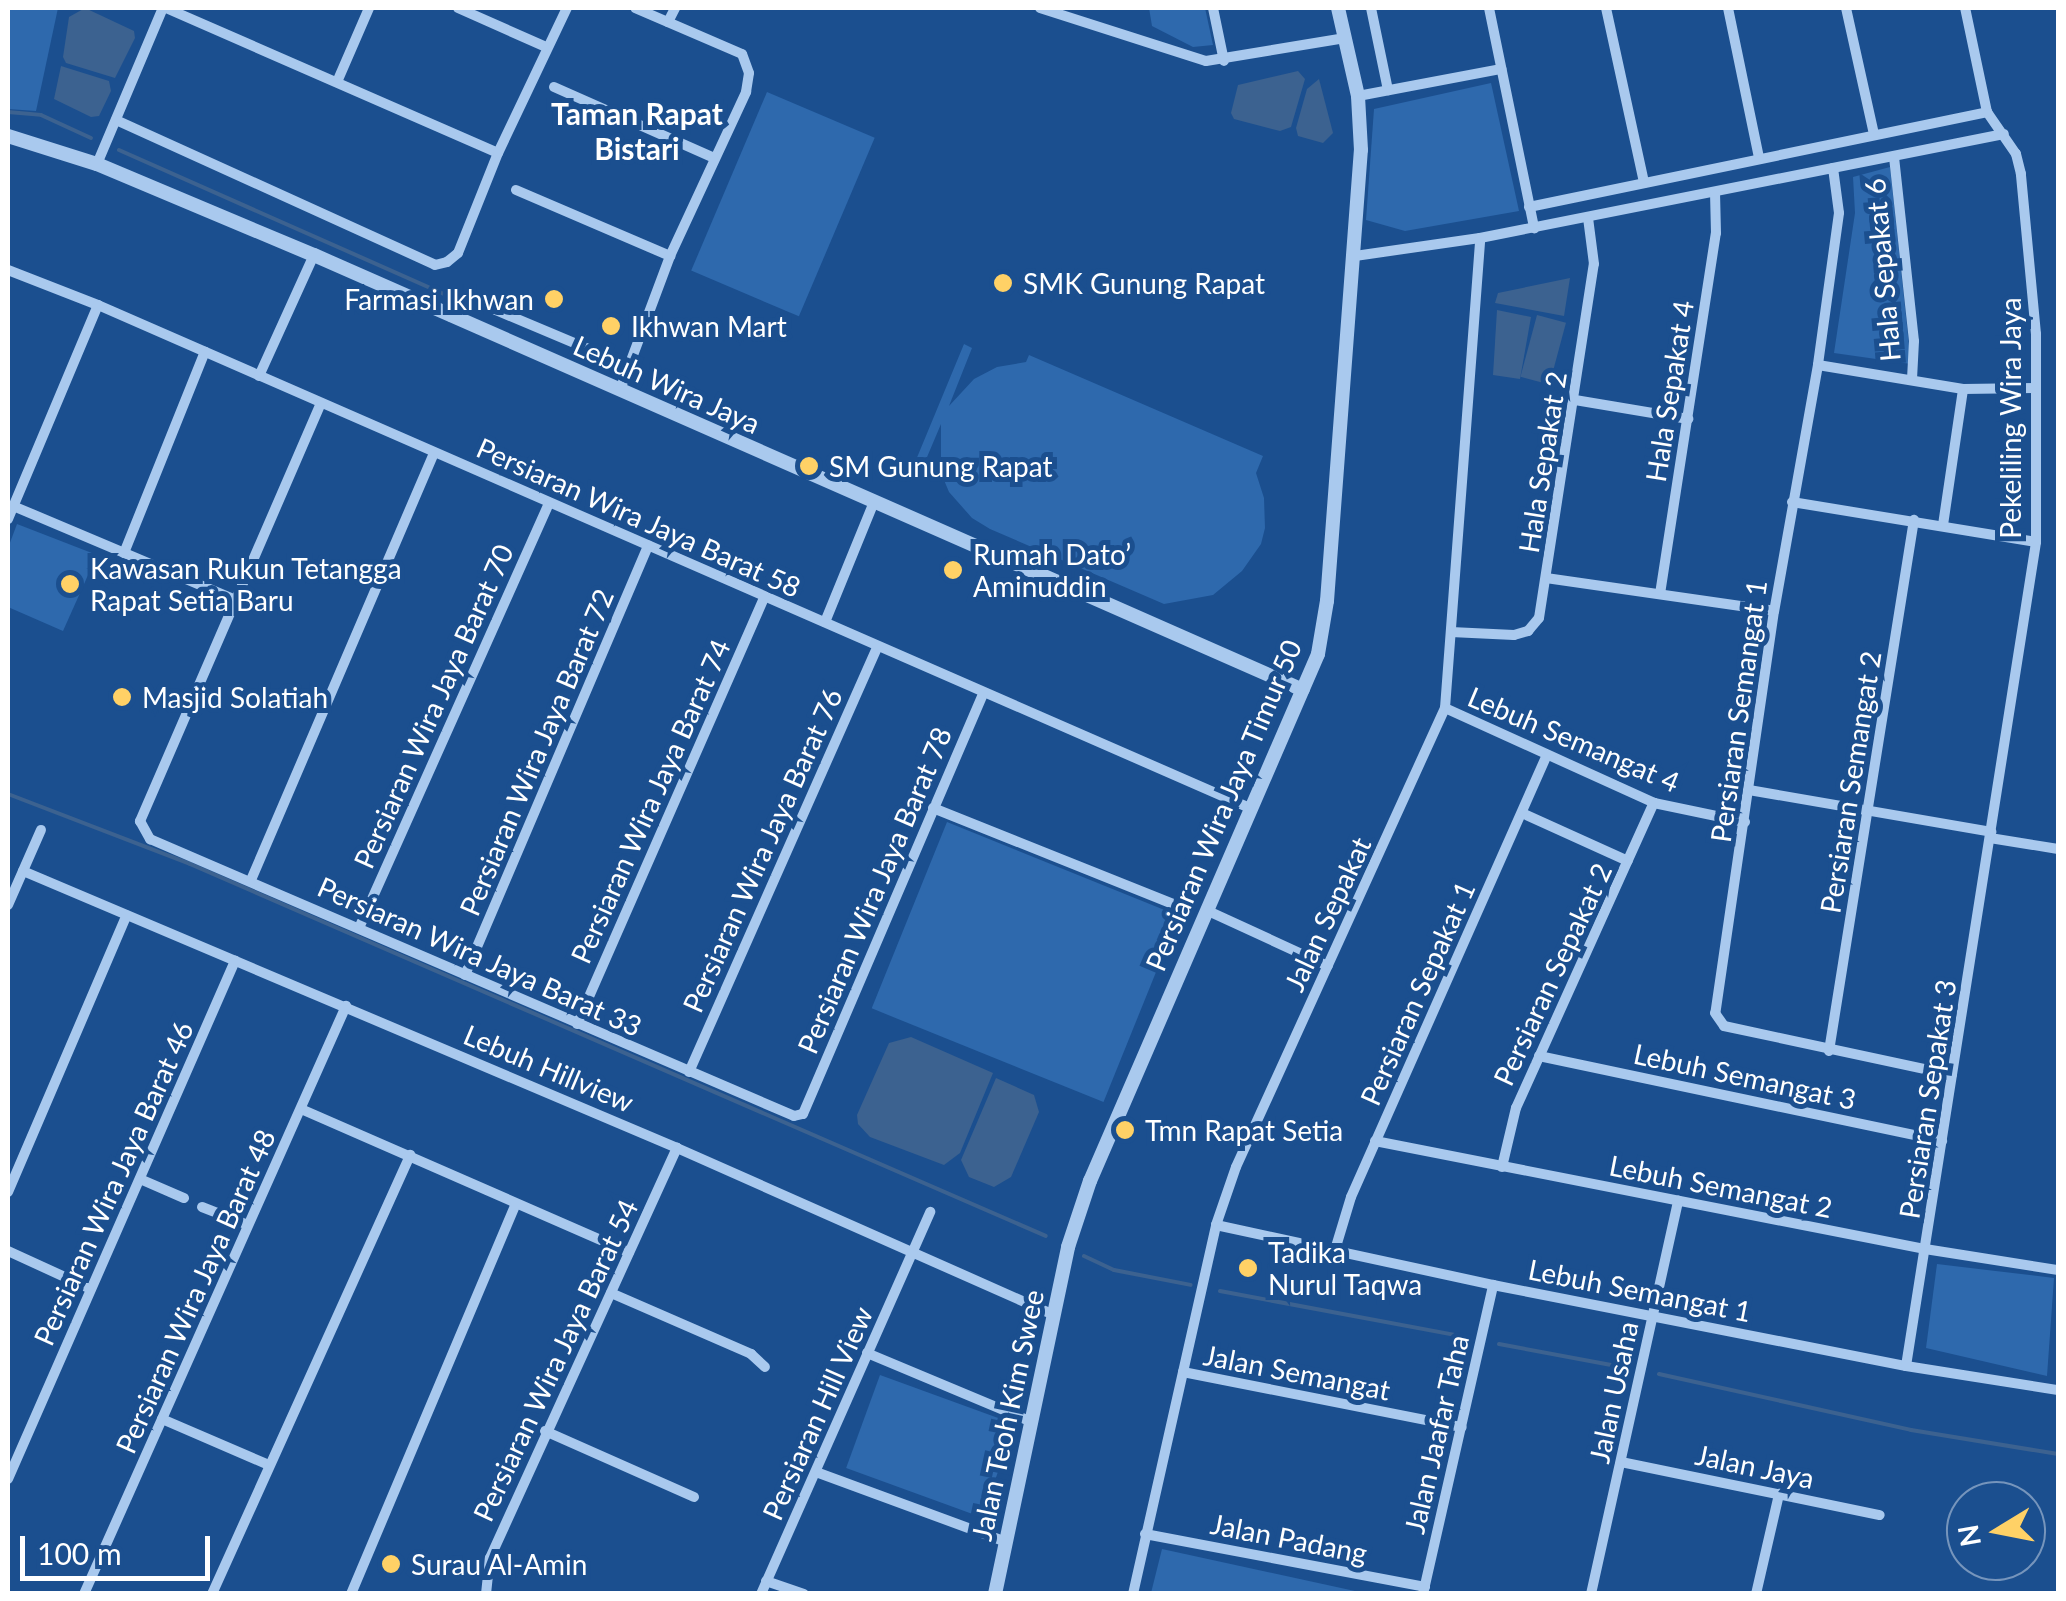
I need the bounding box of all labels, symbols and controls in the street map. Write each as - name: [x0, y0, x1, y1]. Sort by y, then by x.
- district label: Taman Rapat Bistari: [551, 95, 723, 166]
- street label: Hala Sepakat 6: [1857, 177, 1907, 363]
- place label: SMK Gunung Rapat: [1023, 266, 1265, 300]
- marker: SMK Gunung Rapat: [992, 272, 1014, 294]
- place label: Farmasi Ikhwan: [344, 282, 534, 316]
- marker: Farmasi Ikhwan: [543, 288, 565, 310]
- street label: Pekeliling Wira Jaya: [1993, 297, 2027, 539]
- street label: Hala Sepakat 4: [1638, 298, 1700, 484]
- place label: Ikhwan Mart: [631, 309, 787, 343]
- marker: Ikhwan Mart: [600, 315, 622, 337]
- street label: Lebuh Wira Jaya: [568, 328, 766, 440]
- street label: Hala Sepakat 2: [1511, 369, 1573, 555]
- street label: Persiaran Wira Jaya Barat 58: [471, 430, 807, 604]
- place label: SM Gunung Rapat: [829, 449, 1052, 483]
- marker: SM Gunung Rapat: [798, 455, 820, 477]
- place label: Rumah Dato’ Aminuddin: [973, 537, 1131, 603]
- street label: Persiaran Wira Jaya Barat 70: [346, 538, 520, 874]
- place label: Kawasan Rukun Tetangga Rapat Setia Baru: [90, 551, 402, 617]
- marker: Rumah Dato’ Aminuddin: [942, 559, 964, 581]
- marker: Kawasan Rukun Tetangga Rapat Setia Baru: [59, 573, 81, 595]
- street label: Persiaran Semangat 1: [1703, 578, 1773, 844]
- street label: Persiaran Wira Jaya Barat 72: [452, 583, 620, 921]
- street label: Persiaran Wira Jaya Barat 74: [563, 633, 737, 969]
- street label: Persiaran Wira Jaya Timur 50: [1137, 633, 1309, 977]
- street label: Persiaran Semangat 2: [1813, 649, 1887, 915]
- street label: Lebuh Semangat 4: [1463, 679, 1685, 799]
- place label: Masjid Solatiah: [142, 680, 328, 714]
- street label: Persiaran Wira Jaya Barat 76: [675, 682, 849, 1018]
- marker: Masjid Solatiah: [111, 686, 133, 708]
- street label: Persiaran Wira Jaya Barat 78: [790, 721, 958, 1059]
- street label: Jalan Sepakat: [1277, 832, 1377, 996]
- street label: Persiaran Sepakat 2: [1486, 858, 1618, 1090]
- street label: Persiaran Wira Jaya Barat 33: [312, 869, 648, 1043]
- street label: Persiaran Sepakat 1: [1353, 876, 1481, 1110]
- street label: Persiaran Sepakat 3: [1892, 977, 1962, 1221]
- street label: Persiaran Wira Jaya Barat 46: [26, 1015, 200, 1351]
- street label: Lebuh Hillview: [459, 1017, 639, 1119]
- street label: Lebuh Semangat 3: [1631, 1036, 1859, 1116]
- place label: Tmn Rapat Setia: [1145, 1113, 1343, 1147]
- marker: Tmn Rapat Setia: [1114, 1119, 1136, 1141]
- street label: Persiaran Wira Jaya Barat 48: [108, 1123, 282, 1459]
- street label: Lebuh Semangat 2: [1607, 1148, 1835, 1224]
- street label: Persiaran Wira Jaya Barat 54: [465, 1193, 645, 1527]
- place label: Tadika Nurul Taqwa: [1268, 1235, 1423, 1301]
- street label: Lebuh Semangat 1: [1526, 1252, 1754, 1328]
- marker: Tadika Nurul Taqwa: [1237, 1257, 1259, 1279]
- street label: Jalan Teoh Kim Swee: [964, 1286, 1050, 1544]
- street label: Persiaran Hill View: [755, 1301, 879, 1525]
- street label: Jalan Usaha: [1582, 1318, 1644, 1466]
- street label: Jalan Jaafar Taha: [1397, 1330, 1475, 1538]
- street label: Jalan Semangat: [1201, 1337, 1393, 1407]
- street label: Jalan Jaya: [1692, 1437, 1818, 1495]
- north arrow: [1946, 1481, 2046, 1581]
- street label: Jalan Padang: [1208, 1506, 1370, 1570]
- scale bar: [25, 1516, 215, 1578]
- text: N: [1950, 1522, 1987, 1549]
- text: 100 m: [37, 1535, 122, 1571]
- place label: Surau Al-Amin: [411, 1547, 588, 1581]
- marker: Surau Al-Amin: [380, 1553, 402, 1575]

